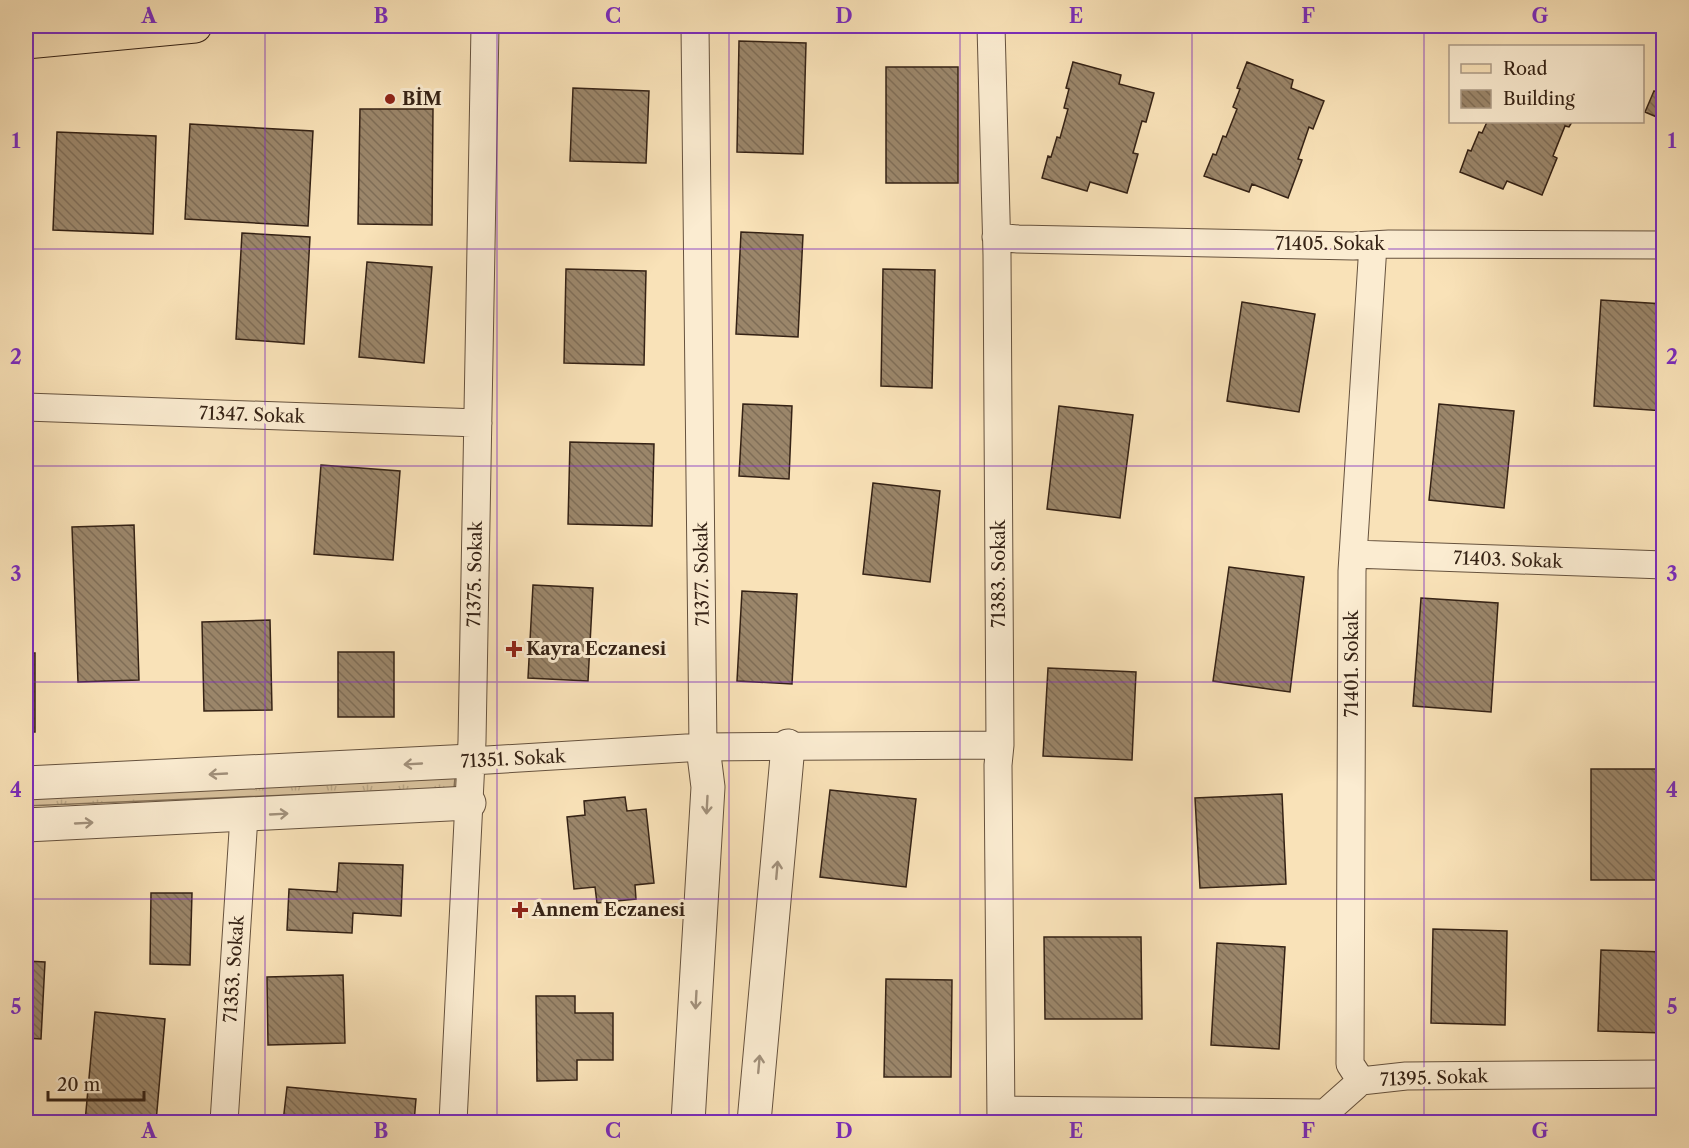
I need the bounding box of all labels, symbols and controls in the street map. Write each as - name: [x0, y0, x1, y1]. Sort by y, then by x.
- text: A: [140, 4, 157, 28]
- text: B: [374, 4, 389, 28]
- text: C: [605, 4, 621, 28]
- text: D: [835, 4, 853, 28]
- text: E: [1069, 4, 1083, 28]
- text: F: [1301, 4, 1315, 28]
- text: G: [1532, 4, 1549, 28]
- legend: [1449, 45, 1644, 123]
- text: Road: [1503, 58, 1548, 80]
- place label: BİM: [402, 87, 442, 110]
- text: Building: [1503, 88, 1575, 110]
- marker: BİM: [383, 92, 397, 106]
- text: 1: [12, 129, 21, 153]
- text: 1: [1668, 129, 1677, 153]
- street label: 71405. Sokak: [1275, 233, 1386, 255]
- text: 2: [10, 345, 22, 369]
- text: 2: [1666, 345, 1678, 369]
- street label: 71347. Sokak: [199, 402, 307, 428]
- street label: 71383. Sokak: [988, 518, 1010, 628]
- street label: 71375. Sokak: [463, 519, 487, 627]
- street label: 71377. Sokak: [690, 520, 714, 626]
- street label: 71403. Sokak: [1453, 547, 1565, 573]
- text: 3: [10, 562, 22, 586]
- text: 3: [1666, 562, 1678, 586]
- street label: 71401. Sokak: [1341, 609, 1363, 718]
- place label: Kayra Eczanesi: [526, 638, 667, 660]
- marker: Kayra Eczanesi: [507, 642, 521, 656]
- street label: 71351. Sokak: [460, 745, 568, 773]
- one-way arrow: [403, 759, 423, 770]
- one-way arrow: [209, 768, 229, 779]
- text: 4: [10, 778, 22, 802]
- text: 4: [1666, 778, 1678, 802]
- one-way arrow: [702, 795, 713, 815]
- one-way arrow: [268, 808, 288, 819]
- one-way arrow: [73, 817, 93, 828]
- one-way arrow: [772, 861, 783, 881]
- place label: Annem Eczanesi: [531, 899, 686, 921]
- marker: Annem Eczanesi: [513, 903, 527, 917]
- street label: 71353. Sokak: [219, 913, 249, 1023]
- one-way arrow: [690, 990, 701, 1009]
- text: 5: [10, 995, 22, 1019]
- text: 5: [1666, 995, 1678, 1019]
- one-way arrow: [754, 1055, 765, 1075]
- scale bar: [48, 1064, 144, 1102]
- street label: 71395. Sokak: [1380, 1065, 1490, 1091]
- text: 20 m: [57, 1074, 101, 1096]
- text: A: [140, 1119, 157, 1143]
- text: B: [374, 1119, 389, 1143]
- text: C: [605, 1119, 621, 1143]
- text: D: [835, 1119, 853, 1143]
- text: E: [1069, 1119, 1083, 1143]
- text: F: [1301, 1119, 1315, 1143]
- text: G: [1532, 1119, 1549, 1143]

